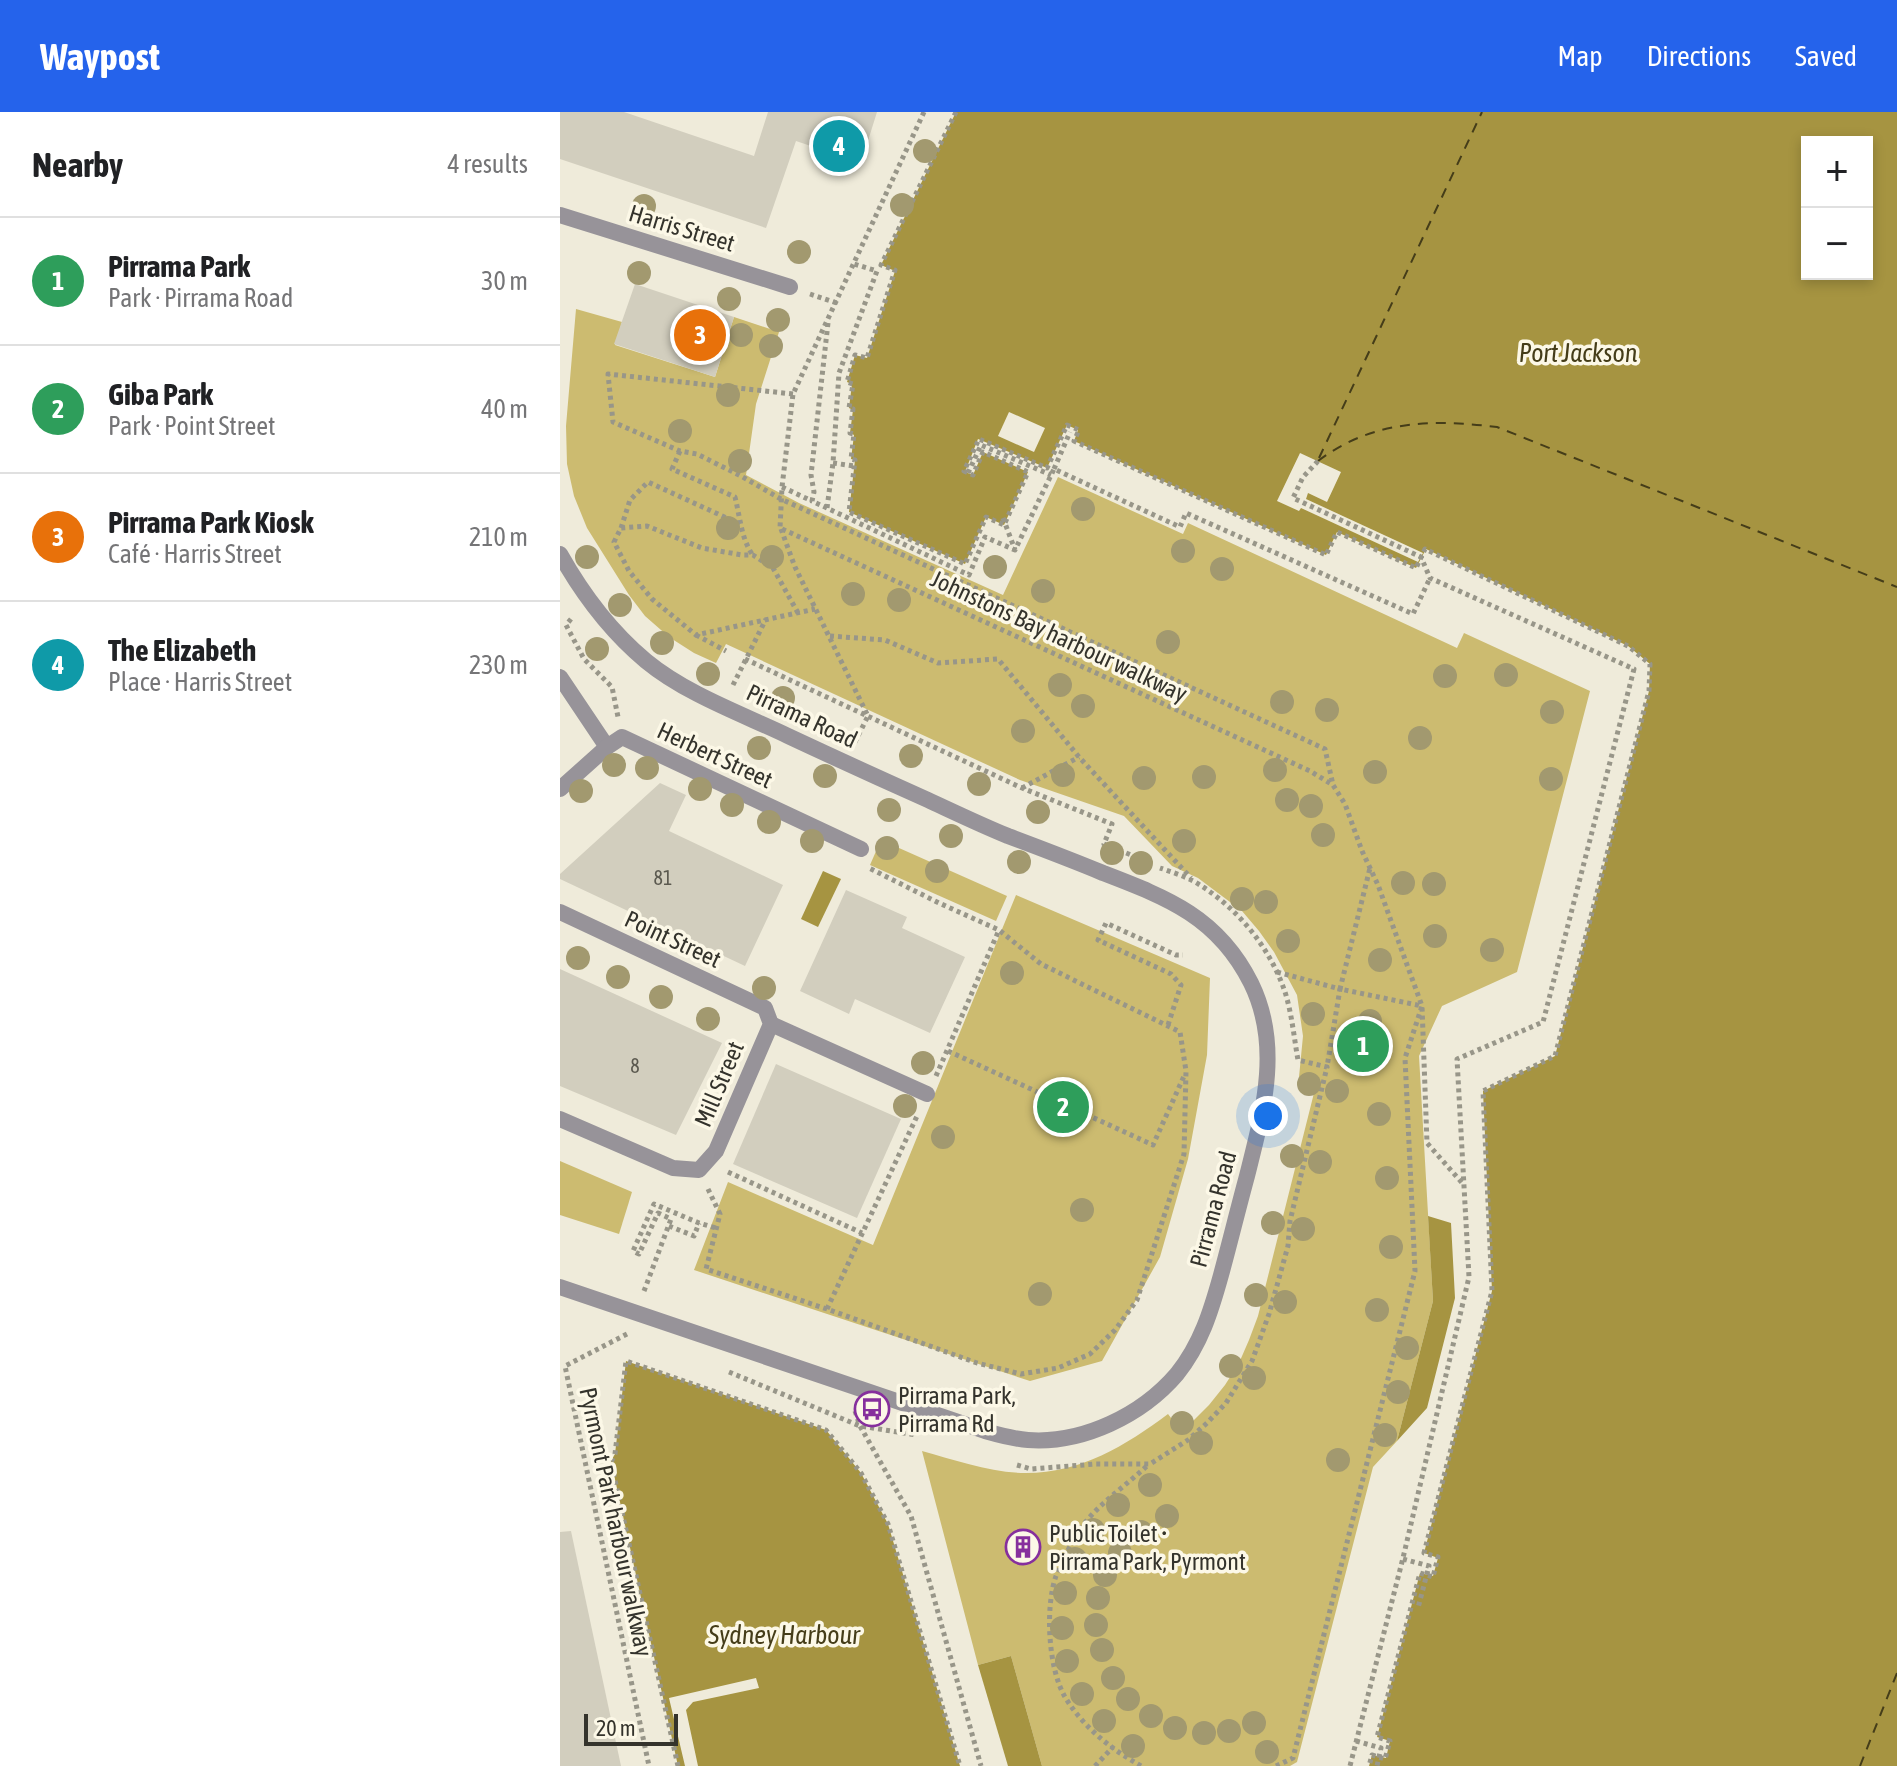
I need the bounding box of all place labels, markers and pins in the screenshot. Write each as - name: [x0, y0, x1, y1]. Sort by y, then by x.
- pin: 4: [813, 116, 865, 176]
- pin: 3: [674, 305, 726, 365]
- pin: 1: [1337, 1016, 1389, 1076]
- pin: 2: [1037, 1077, 1089, 1137]
- place label: Pirrama Park, Pirrama Rd: [898, 1382, 1016, 1437]
- bus stop icon: Pirrama Park, Pirrama Rd: [853, 1390, 891, 1428]
- place label: Public Toilet • Pirrama Park, Pyrmont: [1049, 1520, 1246, 1575]
- building icon: Public Toilet • Pirrama Park, Pyrmont: [1004, 1528, 1042, 1566]

